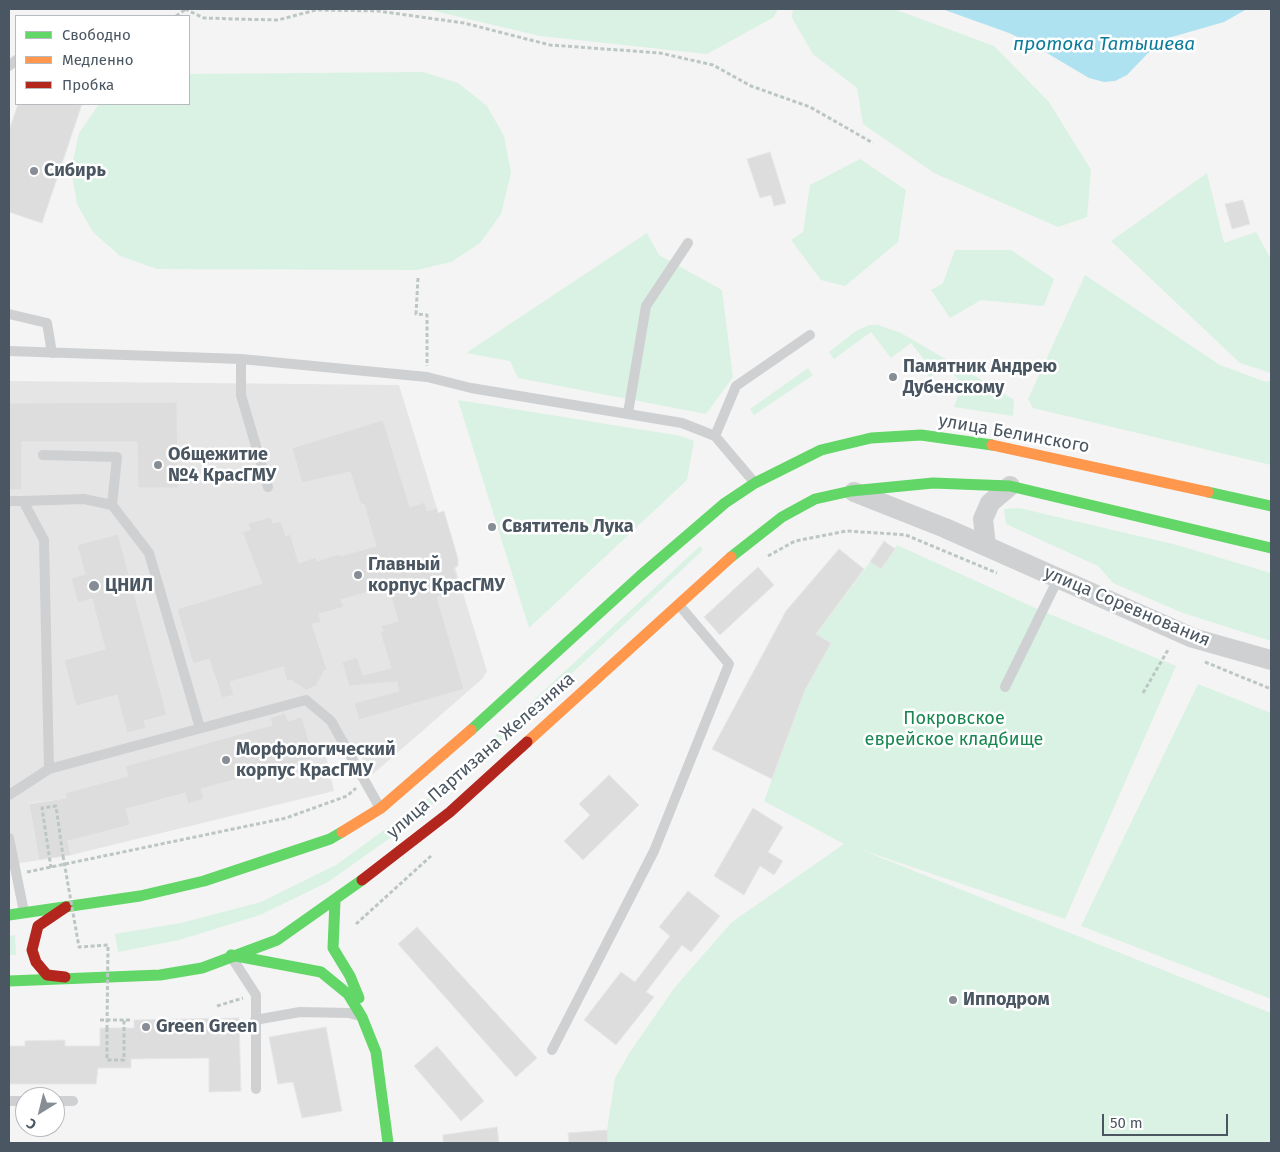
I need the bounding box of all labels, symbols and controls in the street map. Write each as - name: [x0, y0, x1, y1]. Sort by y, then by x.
- legend: [15, 15, 190, 105]
- text: Свободно: [62, 26, 131, 44]
- water label: протока Татышева: [1013, 34, 1195, 56]
- text: Медленно: [62, 51, 134, 69]
- text: Пробка: [62, 76, 114, 94]
- place label: Сибирь: [44, 160, 106, 182]
- marker: Сибирь: [28, 165, 40, 177]
- place label: Памятник Андрею Дубенскому: [903, 356, 1057, 398]
- marker: Памятник Андрею Дубенскому: [887, 371, 899, 383]
- street label: улица Белинского: [937, 410, 1091, 458]
- place label: Общежитие №4 КрасГМУ: [168, 444, 276, 486]
- marker: Общежитие №4 КрасГМУ: [152, 459, 164, 471]
- place label: Святитель Лука: [502, 516, 634, 538]
- marker: Святитель Лука: [486, 521, 498, 533]
- place label: Главный корпус КрасГМУ: [368, 554, 505, 596]
- street label: улица Соревнования: [1041, 562, 1213, 652]
- marker: Главный корпус КрасГМУ: [352, 569, 364, 581]
- place label: ЦНИЛ: [105, 575, 153, 597]
- marker: ЦНИЛ: [87, 579, 101, 593]
- street label: улица Партизана Железняка: [383, 668, 579, 844]
- park label: Покровское еврейское кладбище: [865, 708, 1043, 751]
- place label: Морфологический корпус КрасГМУ: [236, 739, 396, 782]
- marker: Морфологический корпус КрасГМУ: [220, 754, 232, 766]
- place label: Ипподром: [963, 989, 1050, 1011]
- marker: Ипподром: [947, 994, 959, 1006]
- place label: Green Green: [156, 1016, 257, 1038]
- marker: Green Green: [140, 1021, 152, 1033]
- north arrow: [15, 1087, 65, 1137]
- scale bar: [1105, 1104, 1231, 1136]
- text: С: [23, 1114, 40, 1133]
- text: 50 m: [1110, 1114, 1143, 1132]

